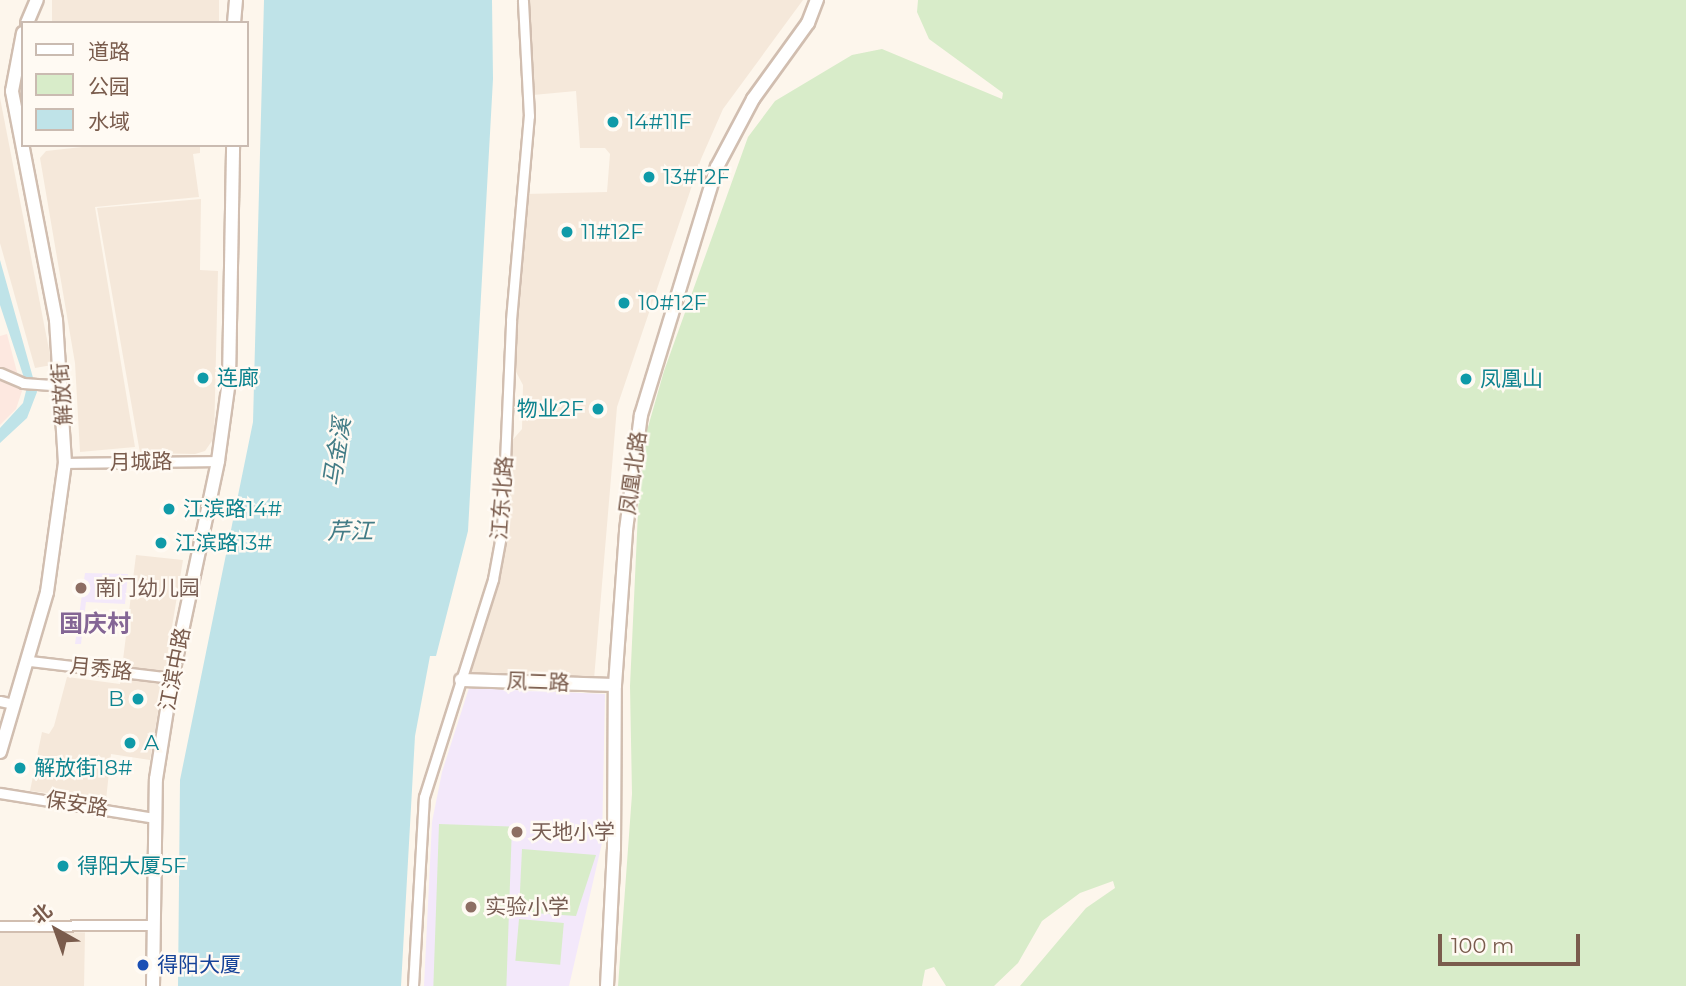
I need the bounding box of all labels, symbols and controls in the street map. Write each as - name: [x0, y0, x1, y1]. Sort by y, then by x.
- legend: [21, 21, 248, 147]
- text: 道路: [88, 39, 130, 64]
- text: 公园: [88, 74, 130, 99]
- text: 水域: [88, 109, 130, 134]
- place label: 14#11F: [627, 109, 692, 135]
- marker: 14#11F: [605, 114, 621, 130]
- place label: 13#12F: [663, 164, 730, 190]
- marker: 13#12F: [641, 169, 657, 185]
- place label: 11#12F: [581, 219, 644, 245]
- marker: 11#12F: [559, 224, 575, 240]
- place label: 10#12F: [638, 290, 707, 316]
- marker: 10#12F: [616, 295, 632, 311]
- street label: 解放街: [47, 362, 77, 426]
- place label: 连廊: [217, 365, 259, 391]
- place label: 凤凰山: [1480, 366, 1543, 392]
- marker: 连廊: [195, 370, 211, 386]
- marker: 凤凰山: [1458, 371, 1474, 387]
- place label: 物业2F: [517, 396, 584, 422]
- marker: 物业2F: [590, 401, 606, 417]
- water label: 马金溪: [318, 416, 356, 488]
- street label: 凤凰北路: [615, 430, 651, 516]
- street label: 月城路: [109, 449, 173, 475]
- street label: 江东北路: [487, 455, 517, 541]
- place label: 江滨路14#: [183, 496, 282, 522]
- marker: 江滨路14#: [161, 501, 177, 517]
- water label: 芹江: [327, 517, 373, 545]
- place label: 江滨路13#: [175, 530, 272, 556]
- marker: 江滨路13#: [153, 535, 169, 551]
- place label: 南门幼儿园: [95, 575, 200, 601]
- marker: 南门幼儿园: [73, 580, 89, 596]
- district label: 国庆村: [59, 610, 131, 638]
- street label: 江滨中路: [155, 625, 195, 713]
- street label: 月秀路: [68, 653, 134, 685]
- street label: 凤二路: [506, 668, 570, 696]
- place label: B: [108, 686, 124, 712]
- marker: B: [130, 691, 146, 707]
- place label: A: [144, 730, 159, 756]
- marker: A: [122, 735, 138, 751]
- place label: 解放街18#: [34, 755, 133, 781]
- marker: 解放街18#: [12, 760, 28, 776]
- street label: 保安路: [44, 787, 110, 821]
- place label: 天地小学: [531, 819, 615, 845]
- marker: 天地小学: [509, 824, 525, 840]
- place label: 得阳大厦5F: [77, 853, 186, 879]
- marker: 得阳大厦5F: [55, 858, 71, 874]
- place label: 实验小学: [485, 894, 569, 920]
- north arrow: [21, 895, 91, 965]
- text: 北: [27, 899, 57, 928]
- marker: 实验小学: [463, 899, 479, 915]
- scale bar: [1441, 920, 1583, 964]
- text: 100 m: [1451, 933, 1514, 958]
- place label: 得阳大厦: [157, 952, 241, 978]
- marker: 得阳大厦: [135, 957, 151, 973]

